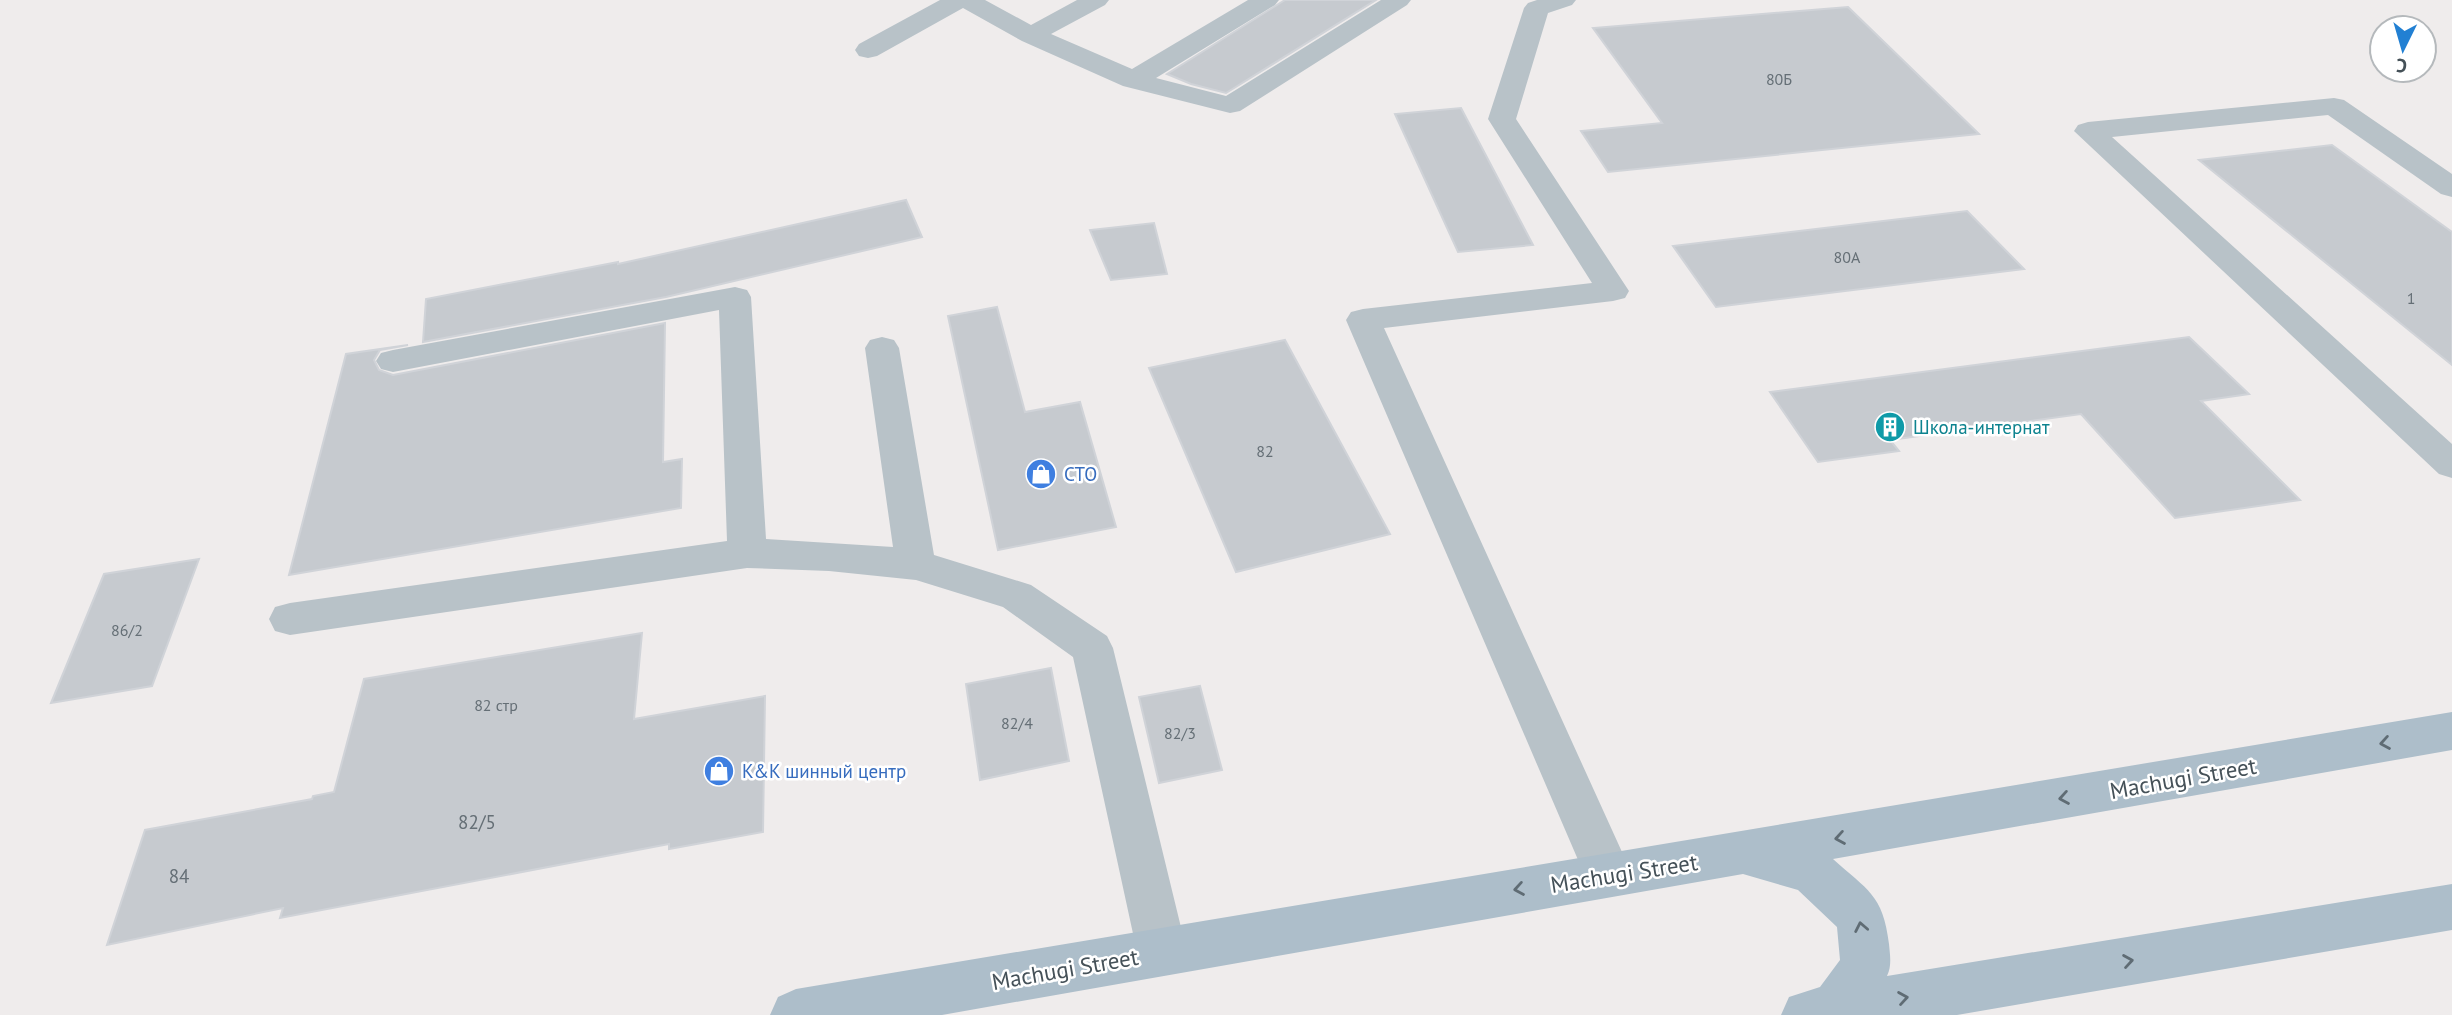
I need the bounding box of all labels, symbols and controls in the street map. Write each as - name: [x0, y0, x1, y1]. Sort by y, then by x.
- north arrow: [2368, 14, 2438, 84]
- text: С: [2395, 53, 2408, 78]
- house number: 80Б: [1766, 69, 1792, 89]
- house number: 80А: [1834, 247, 1861, 267]
- house number: 1: [2407, 288, 2415, 308]
- building icon: Школа-интернат: [1873, 410, 1907, 444]
- place label: Школа-интернат: [1913, 415, 2050, 439]
- house number: 82: [1256, 441, 1274, 461]
- shop icon: СТО: [1024, 457, 1058, 491]
- place label: СТО: [1064, 462, 1097, 486]
- house number: 86/2: [111, 620, 143, 640]
- house number: 82 стр: [474, 695, 518, 715]
- house number: 82/4: [1001, 713, 1033, 733]
- house number: 82/3: [1164, 723, 1196, 743]
- one-way arrow: [2379, 734, 2391, 749]
- street label: Machugi Street: [2107, 751, 2259, 805]
- shop icon: K&K шинный центр: [702, 754, 736, 788]
- place label: K&K шинный центр: [742, 759, 906, 783]
- one-way arrow: [2058, 790, 2070, 805]
- house number: 82/5: [458, 810, 496, 834]
- one-way arrow: [1834, 829, 1846, 844]
- street label: Machugi Street: [1548, 847, 1700, 899]
- house number: 84: [169, 864, 189, 888]
- one-way arrow: [1513, 881, 1525, 896]
- one-way arrow: [1854, 921, 1869, 933]
- street label: Machugi Street: [989, 942, 1141, 996]
- one-way arrow: [2122, 954, 2133, 969]
- one-way arrow: [1897, 991, 1909, 1006]

